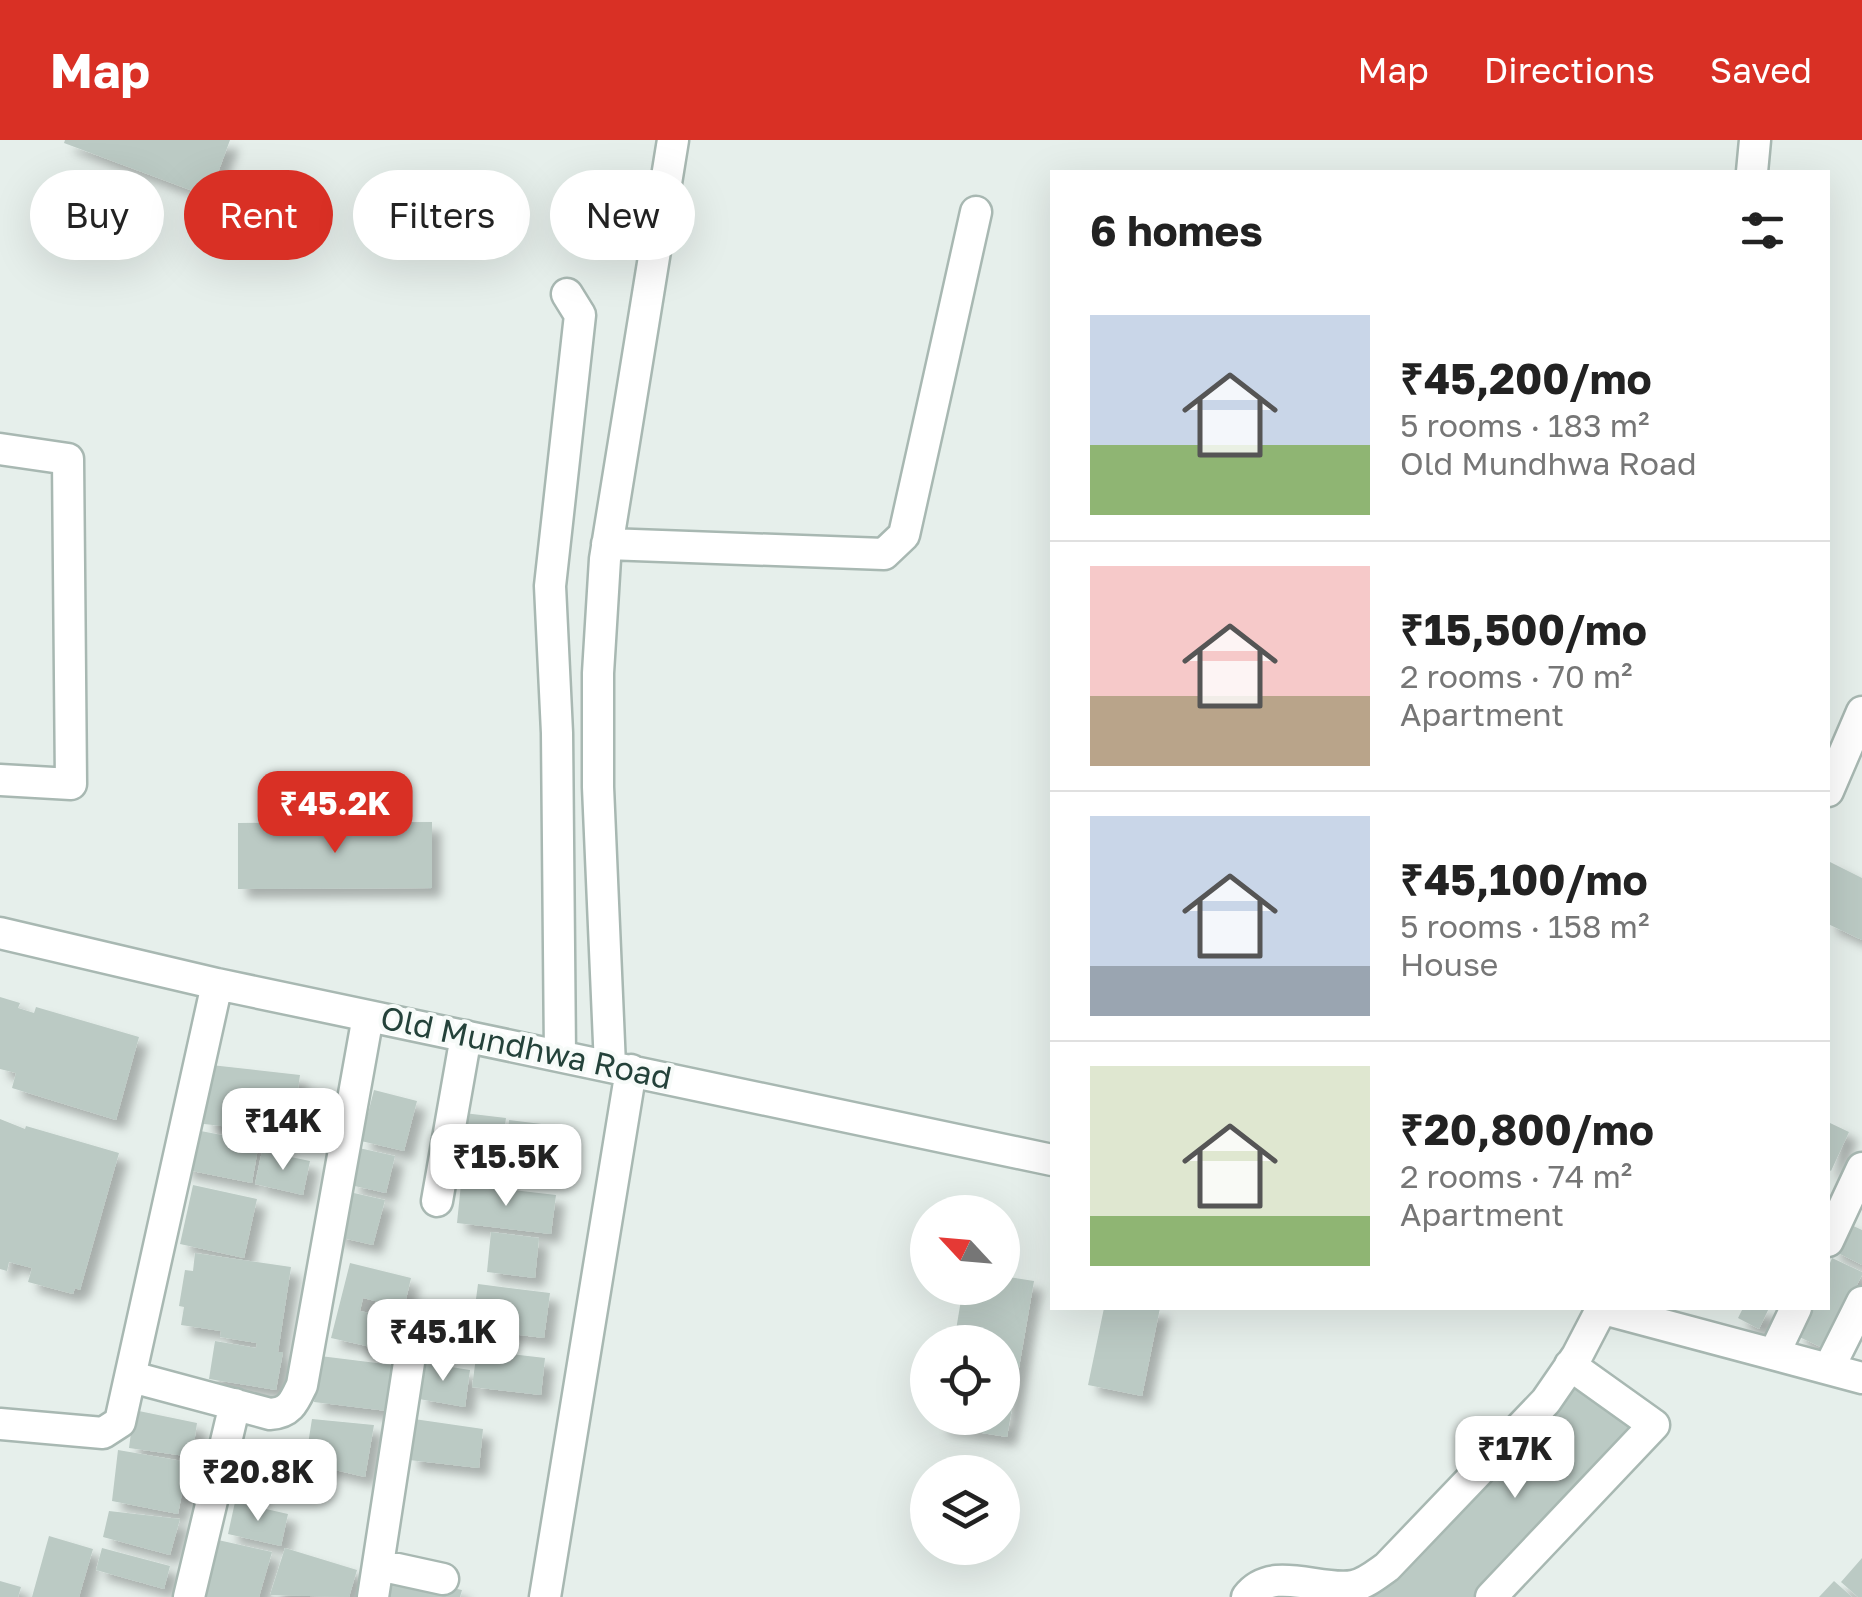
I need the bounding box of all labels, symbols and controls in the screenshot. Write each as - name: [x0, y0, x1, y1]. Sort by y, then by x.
- text: Map: [50, 41, 150, 99]
- text: Map: [1357, 49, 1429, 91]
- text: Directions: [1484, 49, 1655, 91]
- text: Saved: [1710, 49, 1812, 91]
- chip: Buy: [30, 170, 164, 260]
- chip: Rent: [184, 170, 333, 260]
- chip: Filters: [353, 170, 530, 260]
- chip: New: [550, 170, 695, 260]
- icon: filters: [1735, 203, 1790, 258]
- text: 6 homes: [1090, 205, 1263, 255]
- text: ₹45,200/mo: [1400, 353, 1652, 403]
- icon: home: [1170, 355, 1290, 475]
- text: 5 rooms · 183 m²: [1400, 406, 1650, 444]
- text: Old Mundhwa Road: [1400, 444, 1697, 482]
- text: ₹15,500/mo: [1400, 604, 1647, 654]
- icon: home: [1170, 606, 1290, 726]
- text: 2 rooms · 70 m²: [1400, 657, 1633, 695]
- text: Apartment: [1400, 695, 1564, 733]
- pin: ₹45.2K: [254, 771, 416, 856]
- text: ₹45.2K: [280, 784, 390, 822]
- text: ₹45,100/mo: [1400, 854, 1648, 904]
- icon: home: [1170, 856, 1290, 976]
- text: 5 rooms · 158 m²: [1400, 907, 1649, 945]
- text: House: [1400, 945, 1498, 983]
- street label: Old Mundhwa Road: [377, 998, 675, 1096]
- pin: ₹14K: [224, 1088, 342, 1173]
- text: ₹14K: [244, 1101, 322, 1139]
- text: ₹20,800/mo: [1400, 1104, 1654, 1154]
- icon: home: [1170, 1106, 1290, 1226]
- pin: ₹15.5K: [425, 1124, 587, 1209]
- text: ₹15.5K: [452, 1137, 560, 1175]
- text: 2 rooms · 74 m²: [1400, 1157, 1632, 1195]
- north arrow: [910, 1195, 1020, 1305]
- map controls: [910, 1195, 1020, 1565]
- text: Apartment: [1400, 1195, 1564, 1233]
- pin: ₹45.1K: [362, 1299, 524, 1384]
- text: ₹45.1K: [389, 1312, 497, 1350]
- button: locate: [910, 1325, 1020, 1435]
- pin: ₹17K: [1456, 1416, 1574, 1501]
- text: ₹17K: [1477, 1429, 1553, 1467]
- pin: ₹20.8K: [177, 1439, 339, 1524]
- text: ₹20.8K: [202, 1452, 314, 1490]
- button: layers: [910, 1455, 1020, 1565]

